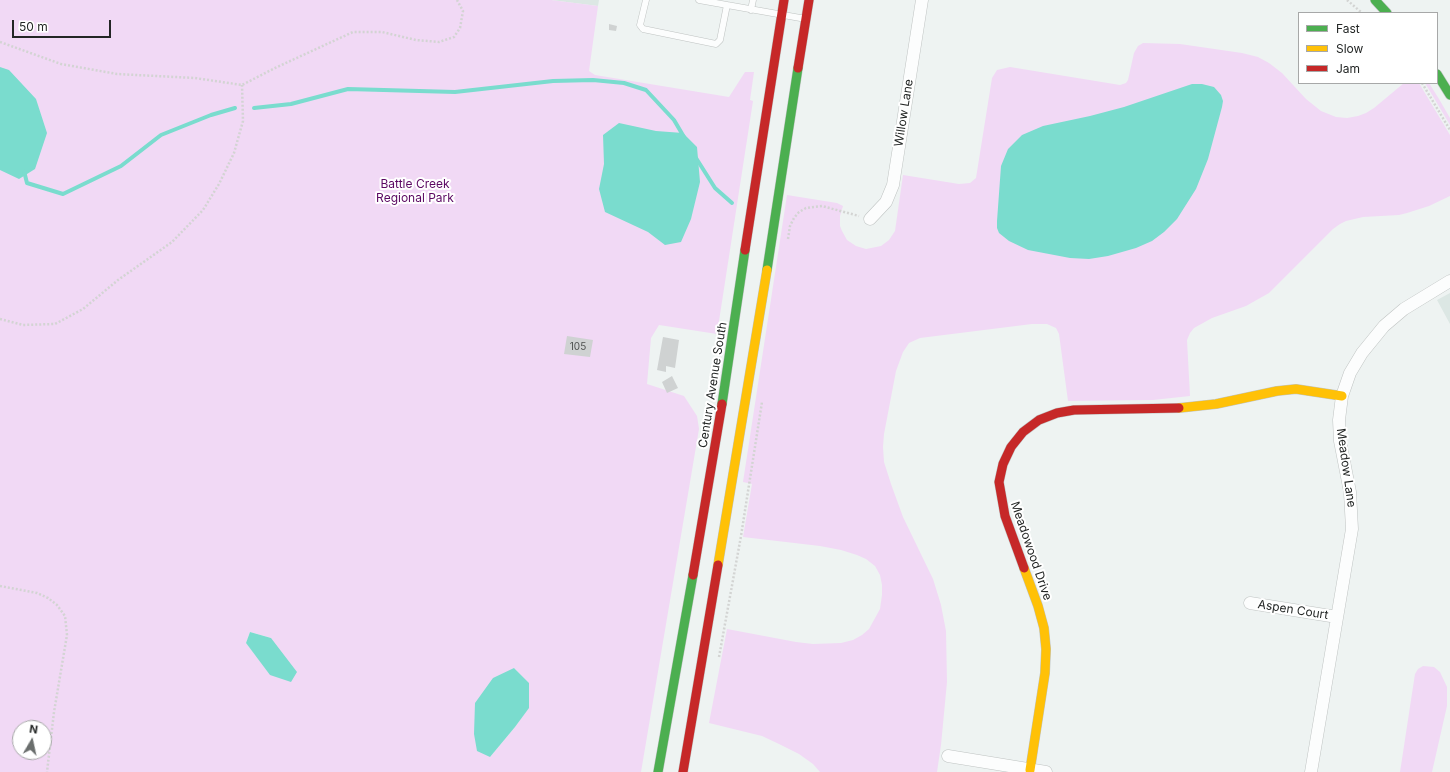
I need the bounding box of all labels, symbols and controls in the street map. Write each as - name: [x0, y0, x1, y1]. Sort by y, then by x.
- scale bar: [14, 12, 113, 38]
- legend: [1298, 12, 1438, 84]
- text: 50 m: [19, 19, 48, 34]
- text: Fast: [1336, 21, 1360, 36]
- text: Slow: [1336, 41, 1363, 56]
- text: Jam: [1336, 61, 1360, 76]
- street label: Willow Lane: [892, 78, 916, 148]
- park label: Battle Creek Regional Park: [376, 177, 454, 205]
- street label: Century Avenue South: [696, 321, 730, 449]
- house number: 105: [570, 341, 586, 353]
- street label: Meadow Lane: [1333, 427, 1359, 509]
- street label: Meadowood Drive: [1007, 500, 1055, 602]
- street label: Aspen Court: [1257, 597, 1329, 623]
- north arrow: [12, 720, 52, 760]
- text: N: [28, 722, 39, 737]

